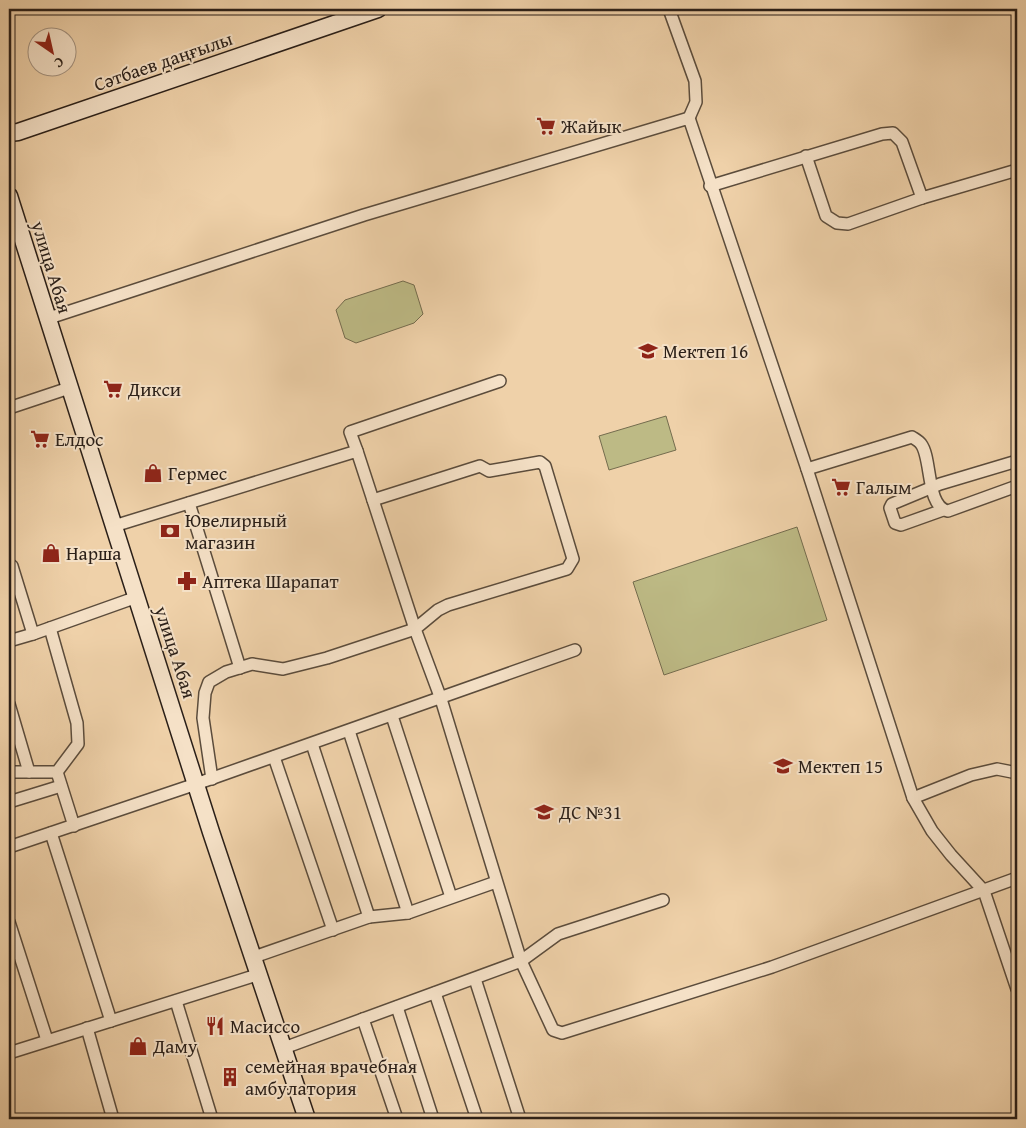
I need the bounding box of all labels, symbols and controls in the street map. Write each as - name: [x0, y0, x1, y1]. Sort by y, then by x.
- street label: Сәтбаев даңғылы: [90, 24, 236, 98]
- north arrow: [28, 28, 78, 78]
- text: С: [50, 52, 68, 73]
- place label: Жайык: [560, 112, 622, 140]
- supermarket icon: Жайык: [535, 115, 557, 137]
- street label: улица Абая: [24, 216, 79, 317]
- place label: Мектеп 16: [663, 337, 748, 365]
- school or university icon: Мектеп 16: [637, 340, 659, 362]
- place label: Дикси: [127, 375, 181, 403]
- supermarket icon: Дикси: [102, 378, 124, 400]
- place label: Елдос: [55, 425, 104, 453]
- supermarket icon: Елдос: [29, 428, 51, 450]
- place label: Гермес: [168, 459, 227, 487]
- shop icon: Гермес: [142, 462, 164, 484]
- place label: Галым: [856, 473, 912, 501]
- supermarket icon: Галым: [830, 476, 852, 498]
- place label: Ювелирный магазин: [185, 506, 287, 556]
- bank icon: Ювелирный магазин: [159, 520, 181, 542]
- place label: Нарша: [66, 539, 121, 567]
- shop icon: Нарша: [40, 542, 62, 564]
- place label: Аптека Шарапат: [202, 567, 339, 595]
- pharmacy icon: Аптека Шарапат: [176, 570, 198, 592]
- street label: улица Абая: [148, 601, 204, 702]
- place label: Мектеп 15: [798, 752, 883, 780]
- school or university icon: Мектеп 15: [772, 755, 794, 777]
- place label: ДС №31: [558, 798, 622, 826]
- school or university icon: ДС №31: [533, 801, 555, 823]
- place label: Масиссо: [230, 1012, 300, 1040]
- restaurant icon: Масиссо: [204, 1015, 226, 1037]
- place label: Даму: [152, 1032, 198, 1060]
- shop icon: Даму: [127, 1035, 149, 1057]
- place label: семейная врачебная амбулатория: [245, 1052, 417, 1102]
- building icon: семейная врачебная амбулатория: [219, 1066, 241, 1088]

